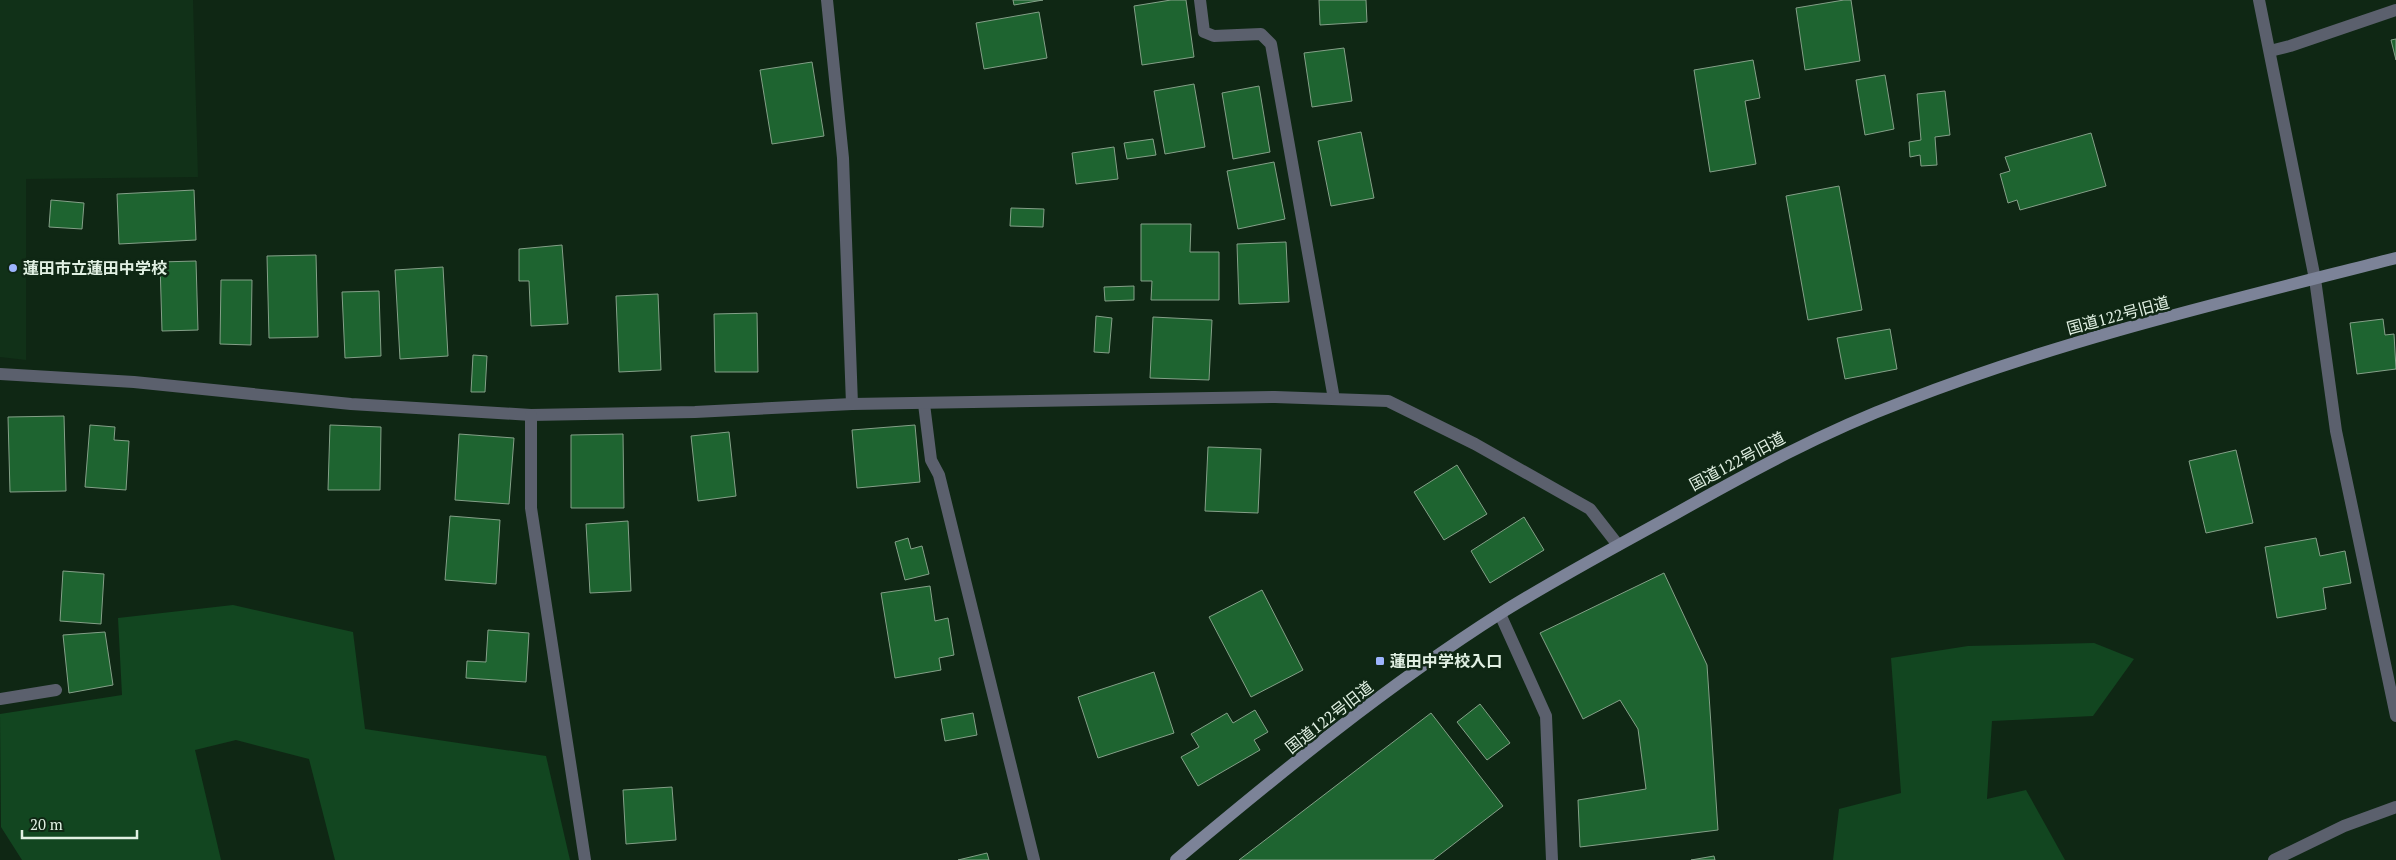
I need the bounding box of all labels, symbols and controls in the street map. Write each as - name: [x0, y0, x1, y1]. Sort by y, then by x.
- place label: 蓮田市立蓮田中学校: [23, 257, 167, 279]
- marker: 蓮田市立蓮田中学校: [7, 262, 19, 274]
- street label: 国道122号旧道: [2064, 291, 2172, 339]
- street label: 国道122号旧道: [1685, 427, 1789, 495]
- place label: 蓮田中学校入口: [1390, 650, 1502, 672]
- marker: 蓮田中学校入口: [1374, 655, 1386, 667]
- street label: 国道122号旧道: [1281, 676, 1377, 758]
- scale bar: [22, 808, 138, 840]
- text: 20 m: [30, 814, 63, 834]

